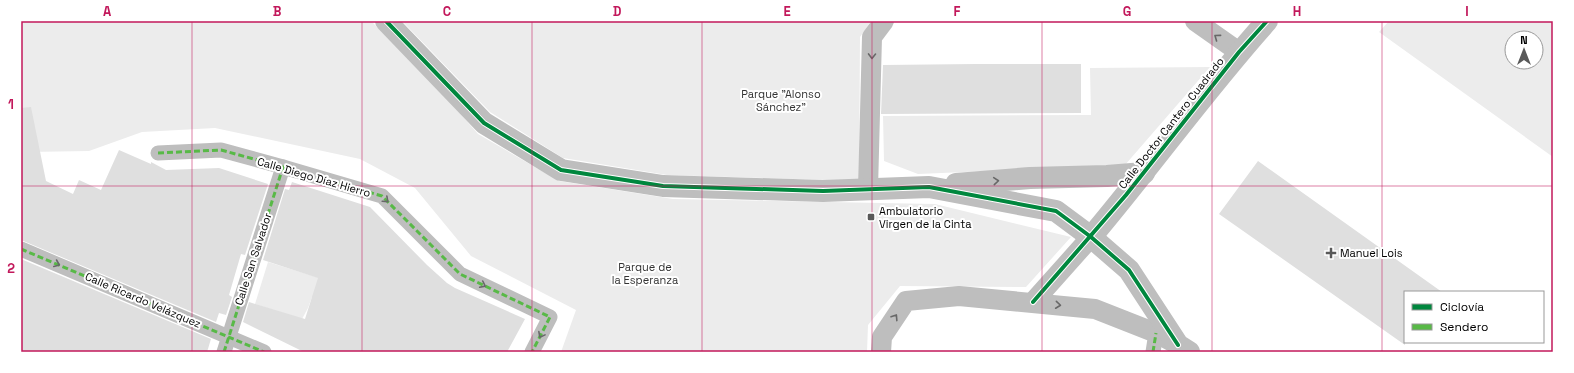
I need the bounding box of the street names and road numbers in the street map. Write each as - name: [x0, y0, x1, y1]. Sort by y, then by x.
- street label: Calle Doctor Cantero Cuadrado: [1115, 54, 1227, 192]
- street label: Calle Diego Díaz Hierro: [256, 154, 373, 200]
- street label: Calle San Salvador: [231, 211, 275, 307]
- street label: Calle Ricardo Velázquez: [83, 269, 203, 331]

